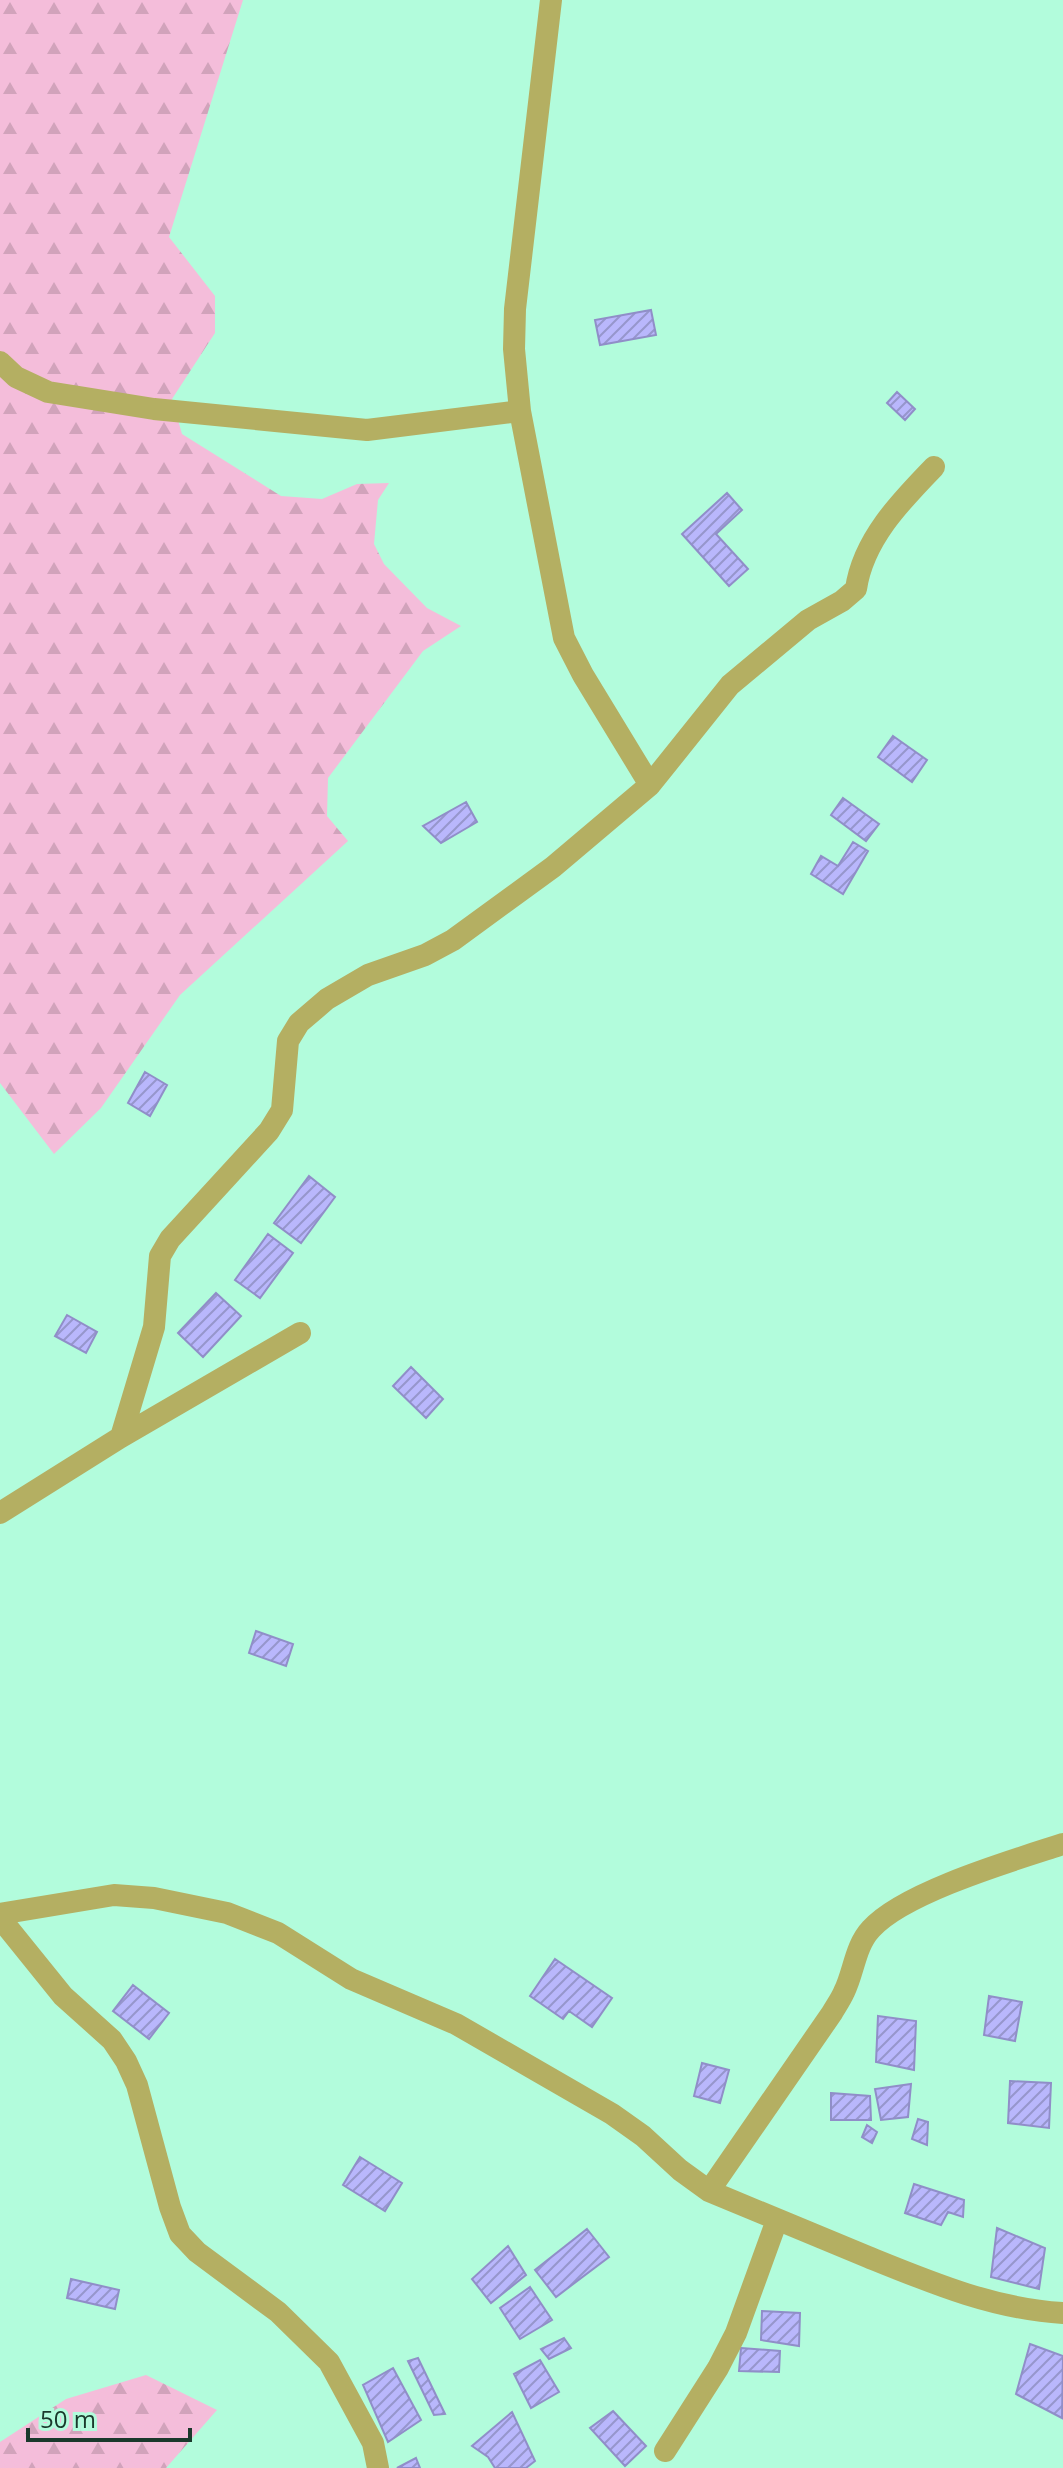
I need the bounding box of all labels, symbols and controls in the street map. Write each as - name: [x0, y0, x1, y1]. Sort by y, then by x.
- scale bar: [28, 2392, 190, 2442]
- text: 50 m: [40, 2402, 96, 2435]

